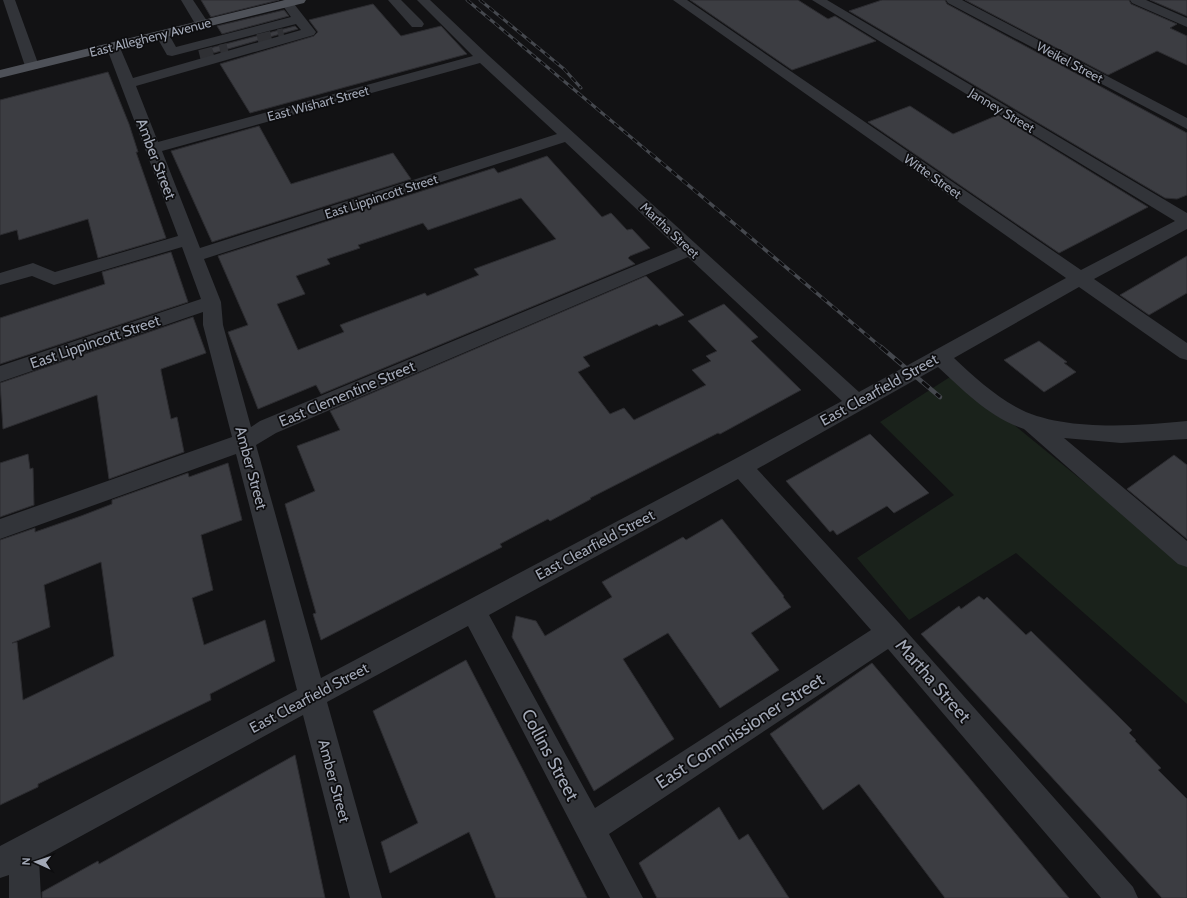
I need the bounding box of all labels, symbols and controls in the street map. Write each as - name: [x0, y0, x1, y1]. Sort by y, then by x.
- street label: East Allegheny Avenue: [88, 14, 213, 60]
- street label: Weikel Street: [1034, 38, 1106, 86]
- street label: East Wishart Street: [265, 82, 371, 124]
- street label: Janney Street: [966, 84, 1038, 136]
- street label: Amber Street: [132, 116, 180, 202]
- street label: Witte Street: [901, 150, 965, 202]
- street label: East Lippincott Street: [322, 170, 440, 222]
- street label: Martha Street: [637, 199, 703, 262]
- street label: East Lippincott Street: [28, 311, 162, 373]
- street label: East Clearfield Street: [817, 350, 941, 430]
- street label: East Clementine Street: [276, 357, 418, 431]
- street label: Amber Street: [231, 425, 271, 511]
- street label: East Clearfield Street: [532, 506, 658, 584]
- street label: Martha Street: [891, 635, 975, 727]
- street label: East Clearfield Street: [246, 659, 372, 737]
- street label: East Commissioner Street: [652, 668, 828, 794]
- street label: Collins Street: [517, 705, 583, 805]
- street label: Amber Street: [314, 738, 354, 824]
- north arrow: [16, 842, 56, 882]
- text: N: [19, 857, 33, 866]

